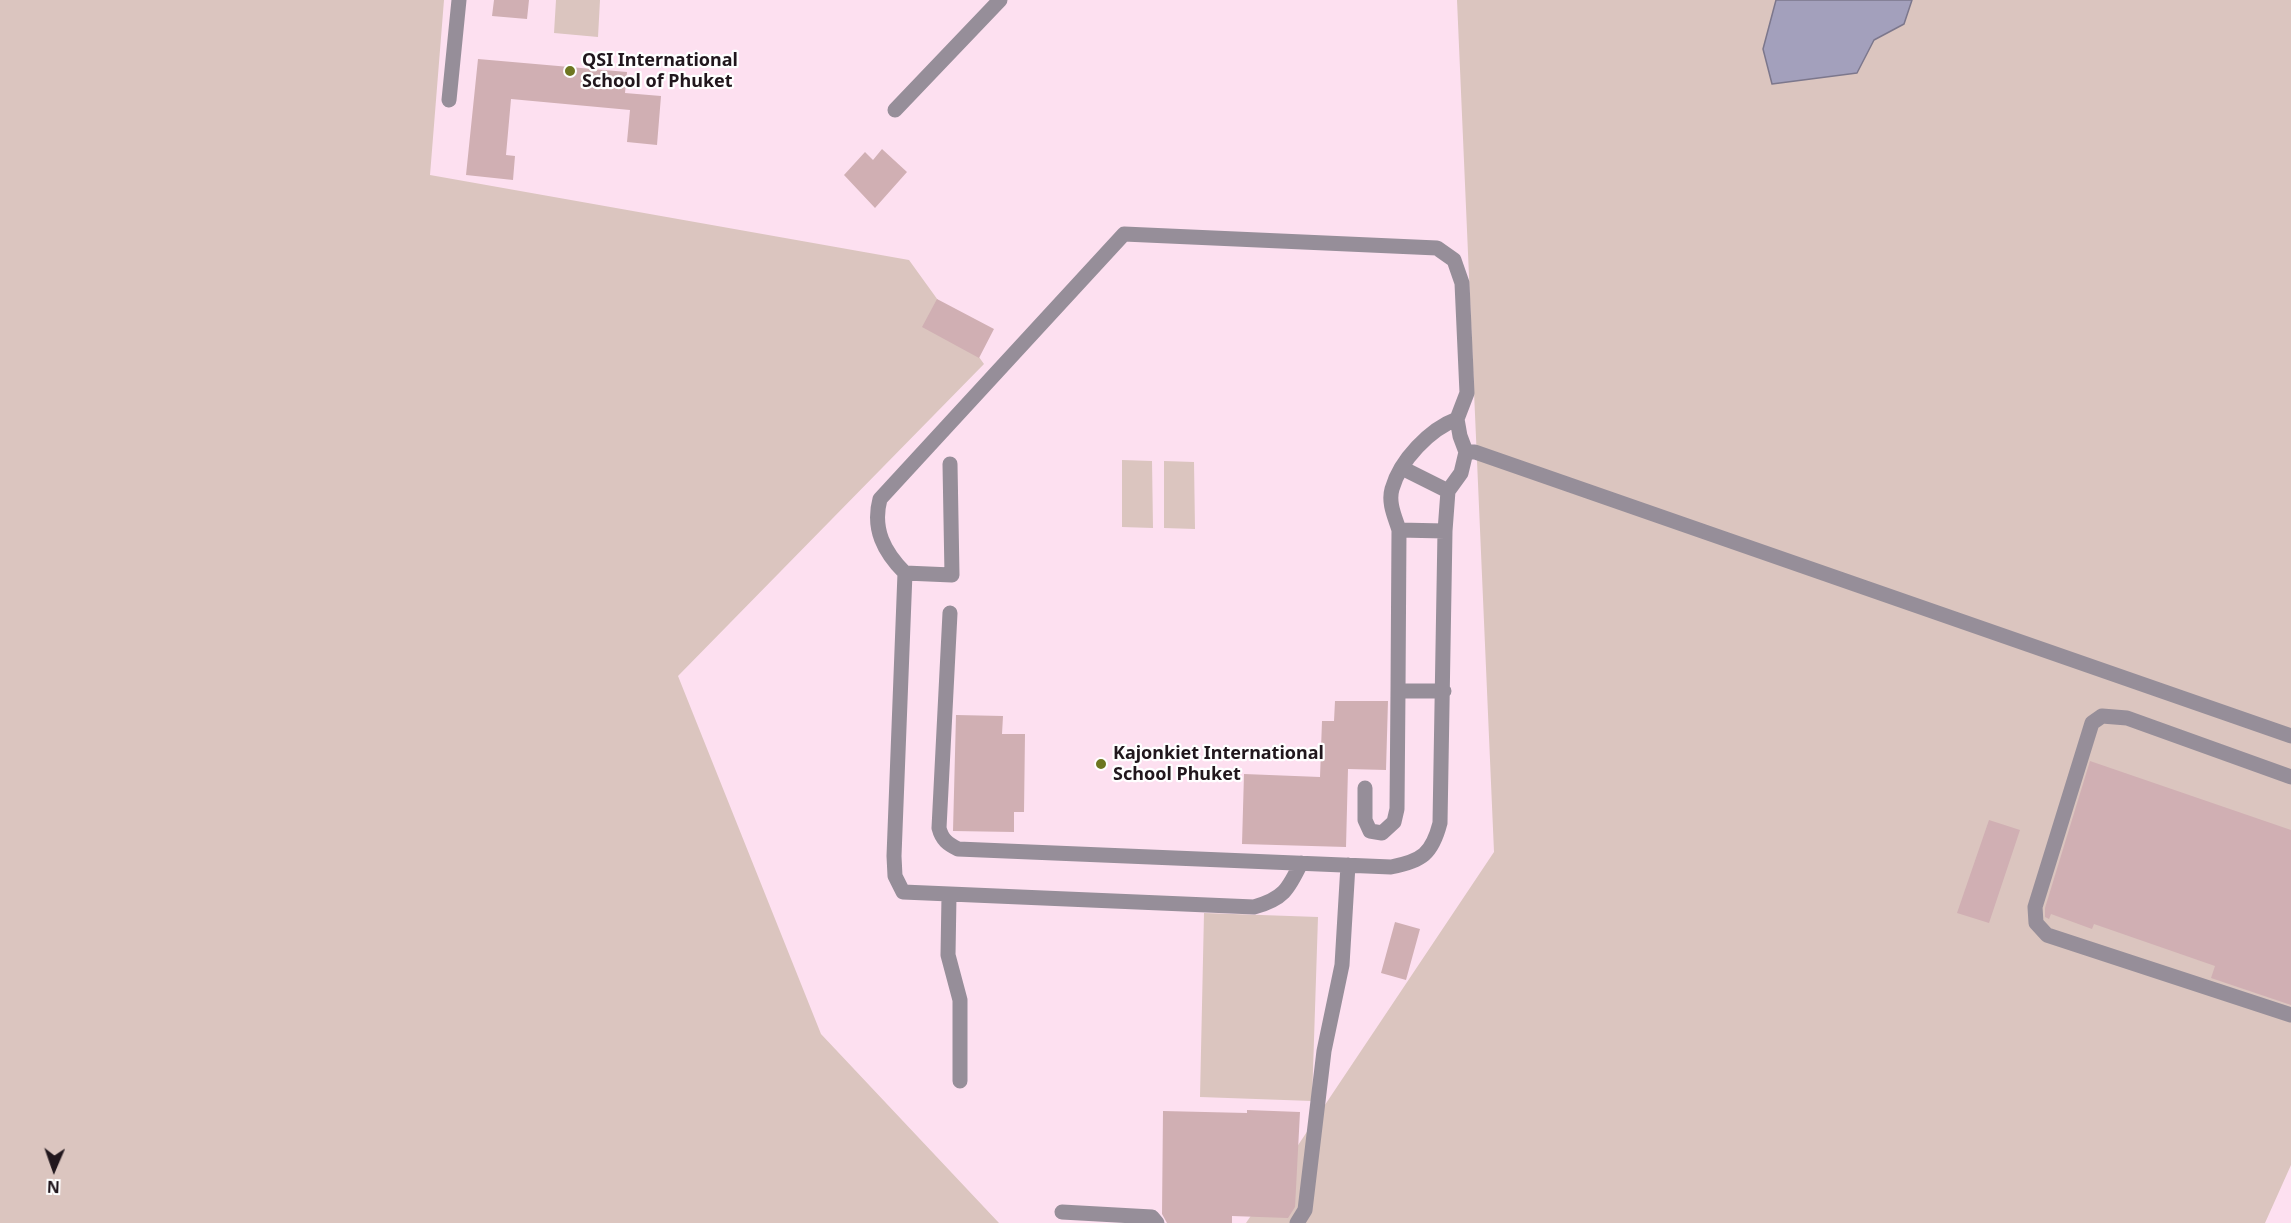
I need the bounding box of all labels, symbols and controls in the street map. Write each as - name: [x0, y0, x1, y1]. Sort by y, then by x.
- place label: QSI International School of Phuket: [582, 50, 738, 92]
- marker: QSI International School of Phuket: [563, 64, 577, 78]
- place label: Kajonkiet International School Phuket: [1113, 743, 1324, 786]
- marker: Kajonkiet International School Phuket: [1094, 757, 1108, 771]
- north arrow: [24, 1139, 84, 1199]
- text: N: [46, 1176, 60, 1198]

